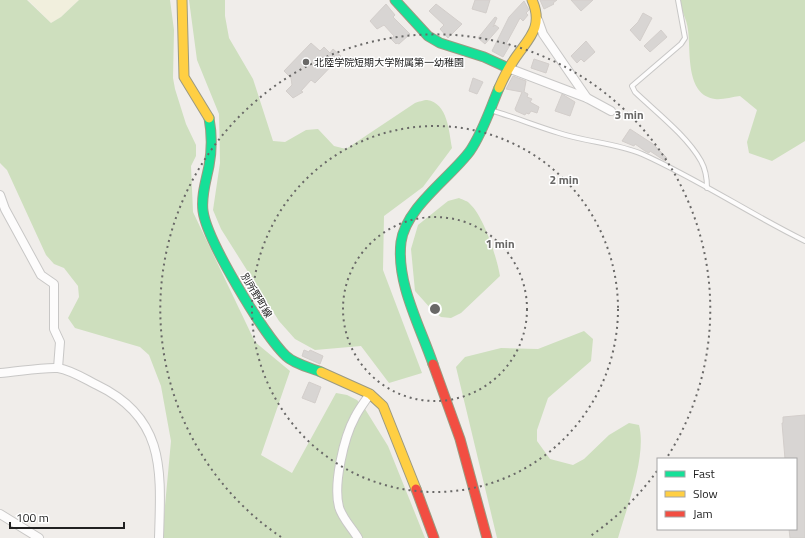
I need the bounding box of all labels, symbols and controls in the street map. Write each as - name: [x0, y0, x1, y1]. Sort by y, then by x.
- place label: 北陸学院短期大学附属第一幼稚園: [314, 55, 464, 70]
- marker: 北陸学院短期大学附属第一幼稚園: [301, 57, 311, 67]
- text: 3 min: [614, 105, 644, 124]
- text: 2 min: [549, 170, 579, 189]
- text: 1 min: [485, 234, 515, 253]
- street label: 別所野町線: [237, 270, 276, 321]
- centre of rings: [428, 302, 442, 316]
- legend: [657, 458, 797, 530]
- text: Fast: [693, 464, 716, 483]
- text: Slow: [693, 484, 718, 503]
- scale bar: [10, 504, 124, 530]
- text: Jam: [693, 504, 713, 523]
- text: 100 m: [16, 508, 49, 527]

